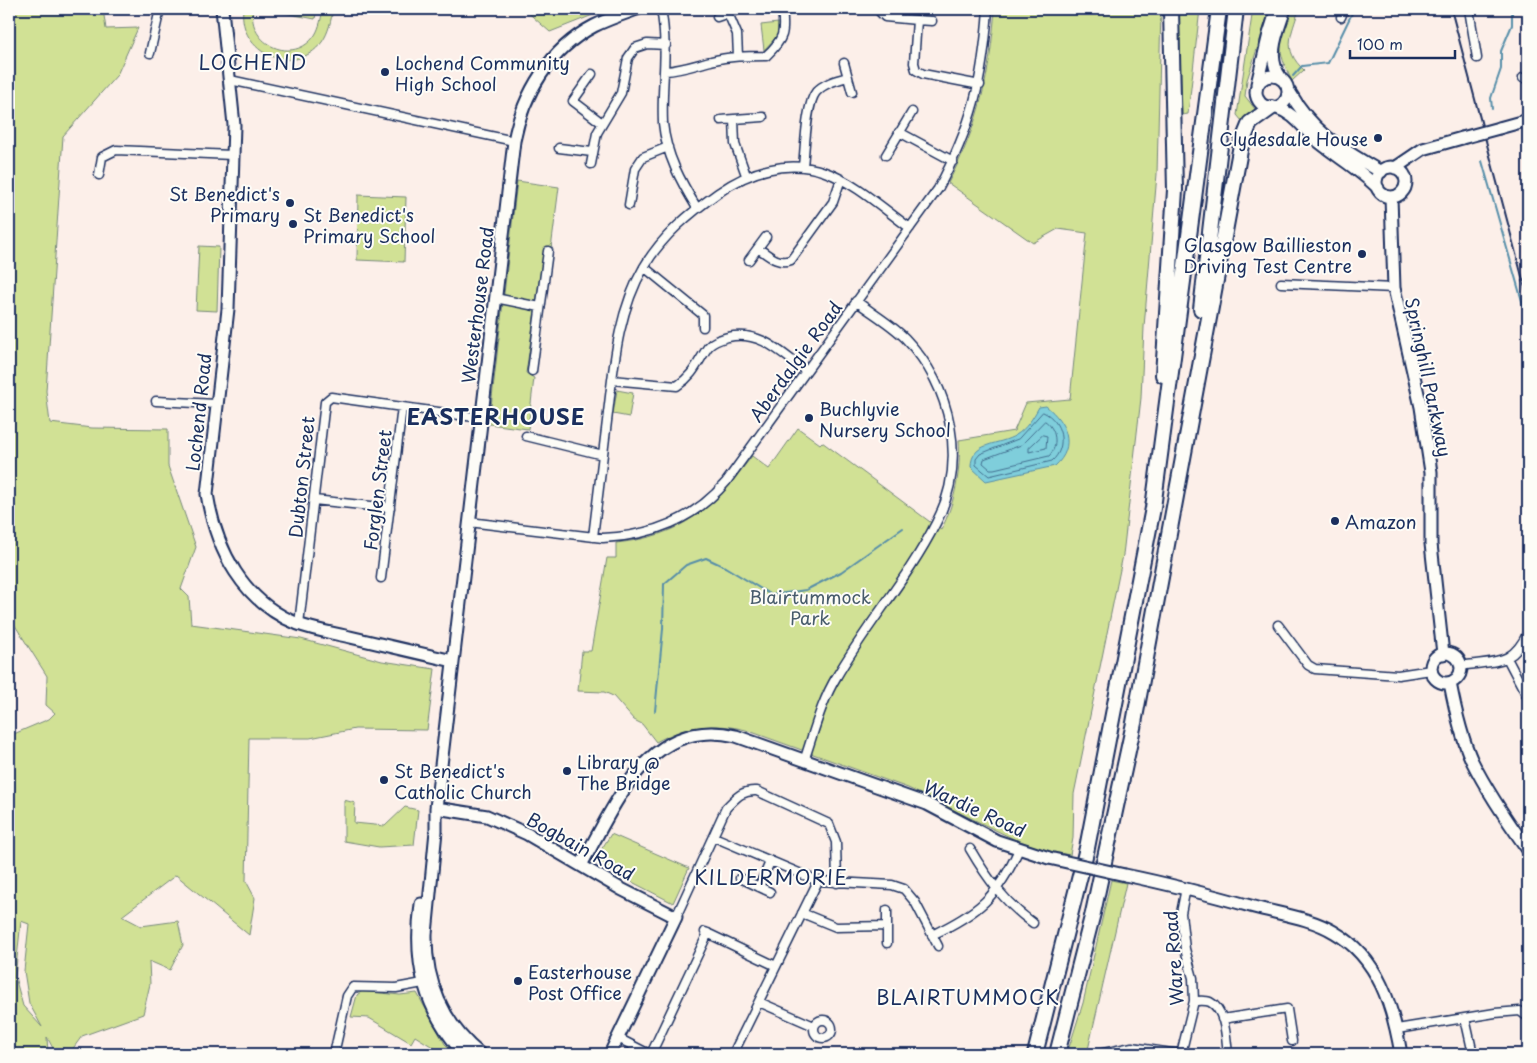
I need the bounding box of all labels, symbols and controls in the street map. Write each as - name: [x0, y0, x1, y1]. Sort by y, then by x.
- scale bar: [1350, 28, 1454, 60]
- text: 100 m: [1357, 32, 1403, 55]
- district label: LOCHEND: [199, 47, 307, 77]
- place label: Lochend Community High School: [395, 49, 570, 97]
- marker: Lochend Community High School: [379, 66, 391, 78]
- place label: Clydesdale House: [1219, 125, 1368, 152]
- marker: Clydesdale House: [1372, 132, 1384, 144]
- place label: St Benedict's Primary: [169, 180, 280, 228]
- marker: St Benedict's Primary: [284, 197, 296, 209]
- place label: St Benedict's Primary School: [303, 201, 435, 249]
- marker: St Benedict's Primary School: [287, 218, 299, 230]
- street label: Westerhouse Road: [454, 225, 500, 385]
- place label: Glasgow Baillieston Driving Test Centre: [1183, 231, 1352, 279]
- marker: Glasgow Baillieston Driving Test Centre: [1356, 248, 1368, 260]
- street label: Aberdalgie Road: [742, 295, 848, 427]
- street label: Springhill Parkway: [1399, 295, 1459, 459]
- street label: Lochend Road: [178, 352, 218, 472]
- place label: Buchlyvie Nursery School: [819, 395, 951, 443]
- district label: EASTERHOUSE: [406, 399, 586, 432]
- marker: Buchlyvie Nursery School: [803, 412, 815, 424]
- street label: Dubton Street: [281, 415, 321, 539]
- street label: Forglen Street: [356, 428, 398, 552]
- place label: Amazon: [1345, 508, 1416, 535]
- marker: Amazon: [1329, 515, 1341, 527]
- park label: Blairtummock Park: [749, 583, 871, 631]
- place label: Library @ The Bridge: [577, 748, 670, 796]
- place label: St Benedict's Catholic Church: [394, 757, 532, 805]
- marker: Library @ The Bridge: [561, 765, 573, 777]
- street label: Wardie Road: [919, 772, 1031, 844]
- marker: St Benedict's Catholic Church: [378, 774, 390, 786]
- street label: Bogbain Road: [522, 805, 640, 887]
- district label: KILDERMORIE: [694, 862, 848, 892]
- street label: Ware Road: [1156, 910, 1190, 1006]
- place label: Easterhouse Post Office: [528, 958, 632, 1006]
- marker: Easterhouse Post Office: [512, 975, 524, 987]
- district label: BLAIRTUMMOCK: [876, 982, 1060, 1012]

